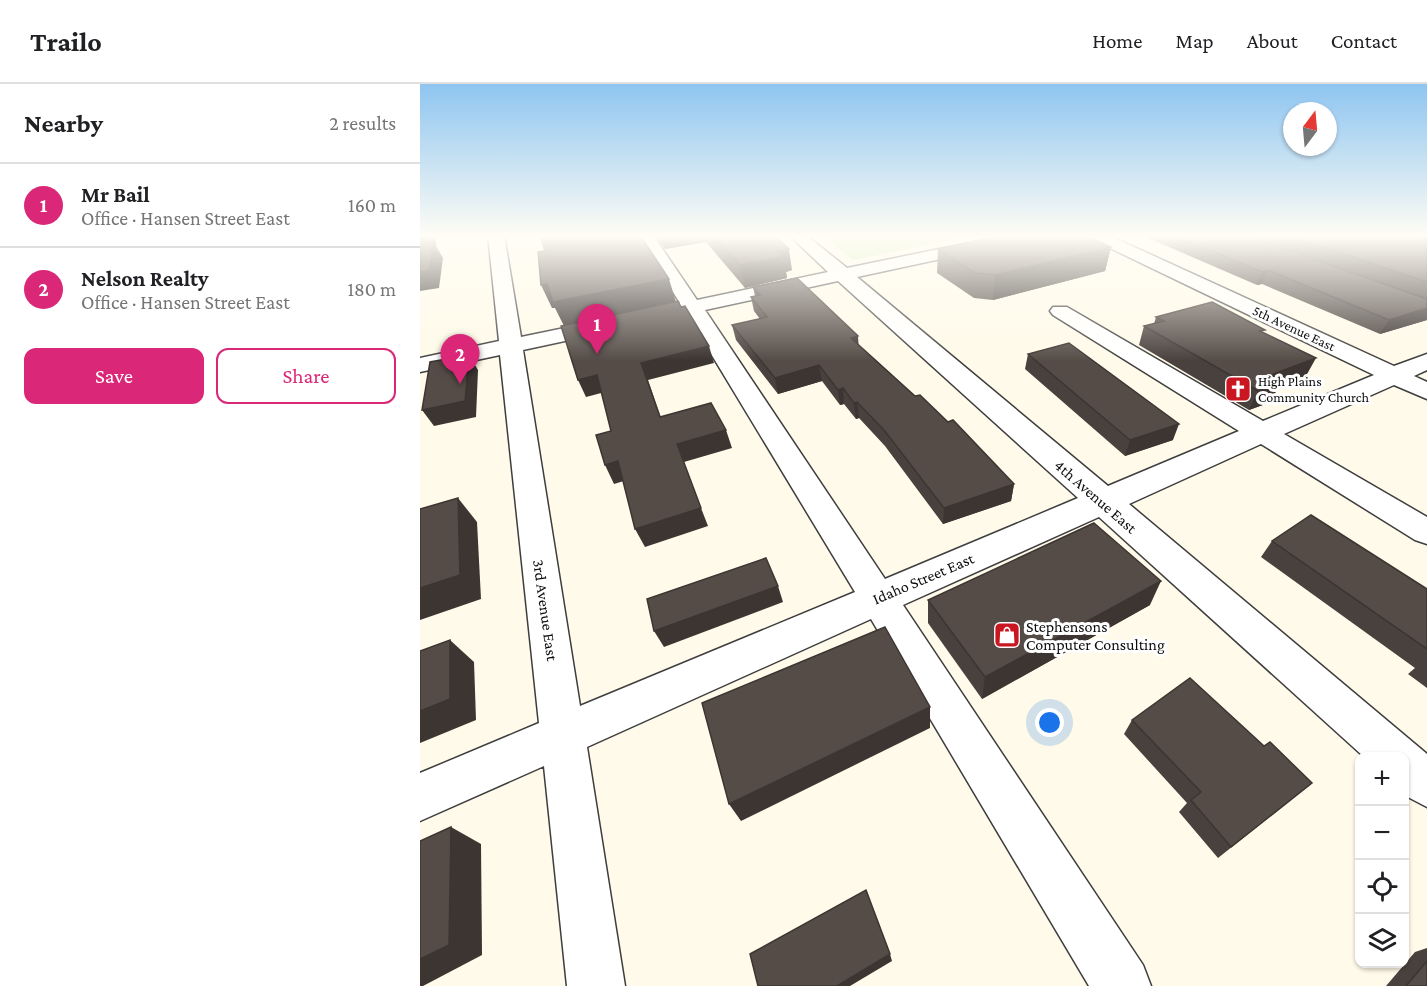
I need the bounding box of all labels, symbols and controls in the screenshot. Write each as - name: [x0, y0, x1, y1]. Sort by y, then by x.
- text: Trailo: [30, 26, 102, 57]
- text: Home: [1092, 29, 1142, 53]
- text: Map: [1175, 29, 1214, 53]
- text: About: [1247, 29, 1298, 53]
- text: Contact: [1331, 29, 1397, 53]
- north arrow: [1283, 102, 1337, 156]
- text: Nearby: [24, 109, 103, 138]
- text: 2 results: [329, 112, 396, 134]
- text: Mr Bail: [81, 182, 150, 207]
- text: 1: [40, 194, 47, 216]
- text: 160 m: [348, 194, 396, 216]
- text: Office · Hansen Street East: [81, 207, 290, 229]
- text: Nelson Realty: [81, 266, 208, 291]
- text: 2: [38, 278, 49, 300]
- text: 180 m: [347, 278, 396, 300]
- text: Office · Hansen Street East: [81, 291, 290, 313]
- street label: 5th Avenue East: [1250, 302, 1338, 354]
- pin: 1: [578, 304, 616, 354]
- pin: 2: [440, 334, 480, 384]
- button: Save: [24, 348, 204, 404]
- button: Share: [216, 348, 396, 404]
- place label: High Plains Community Church: [1258, 373, 1369, 405]
- church icon: High Plains Community Church: [1223, 374, 1253, 404]
- street label: 4th Avenue East: [1051, 456, 1141, 537]
- street label: Idaho Street East: [870, 549, 977, 607]
- street label: 3rd Avenue East: [530, 558, 561, 663]
- place label: Stephensons Computer Consulting: [1026, 618, 1165, 654]
- shop icon: Stephensons Computer Consulting: [992, 620, 1022, 650]
- your location: [1035, 708, 1064, 737]
- map controls: [1355, 752, 1409, 968]
- button: +: [1355, 752, 1409, 806]
- button: −: [1355, 806, 1409, 860]
- button: locate: [1355, 860, 1409, 914]
- button: layers: [1355, 914, 1409, 968]

